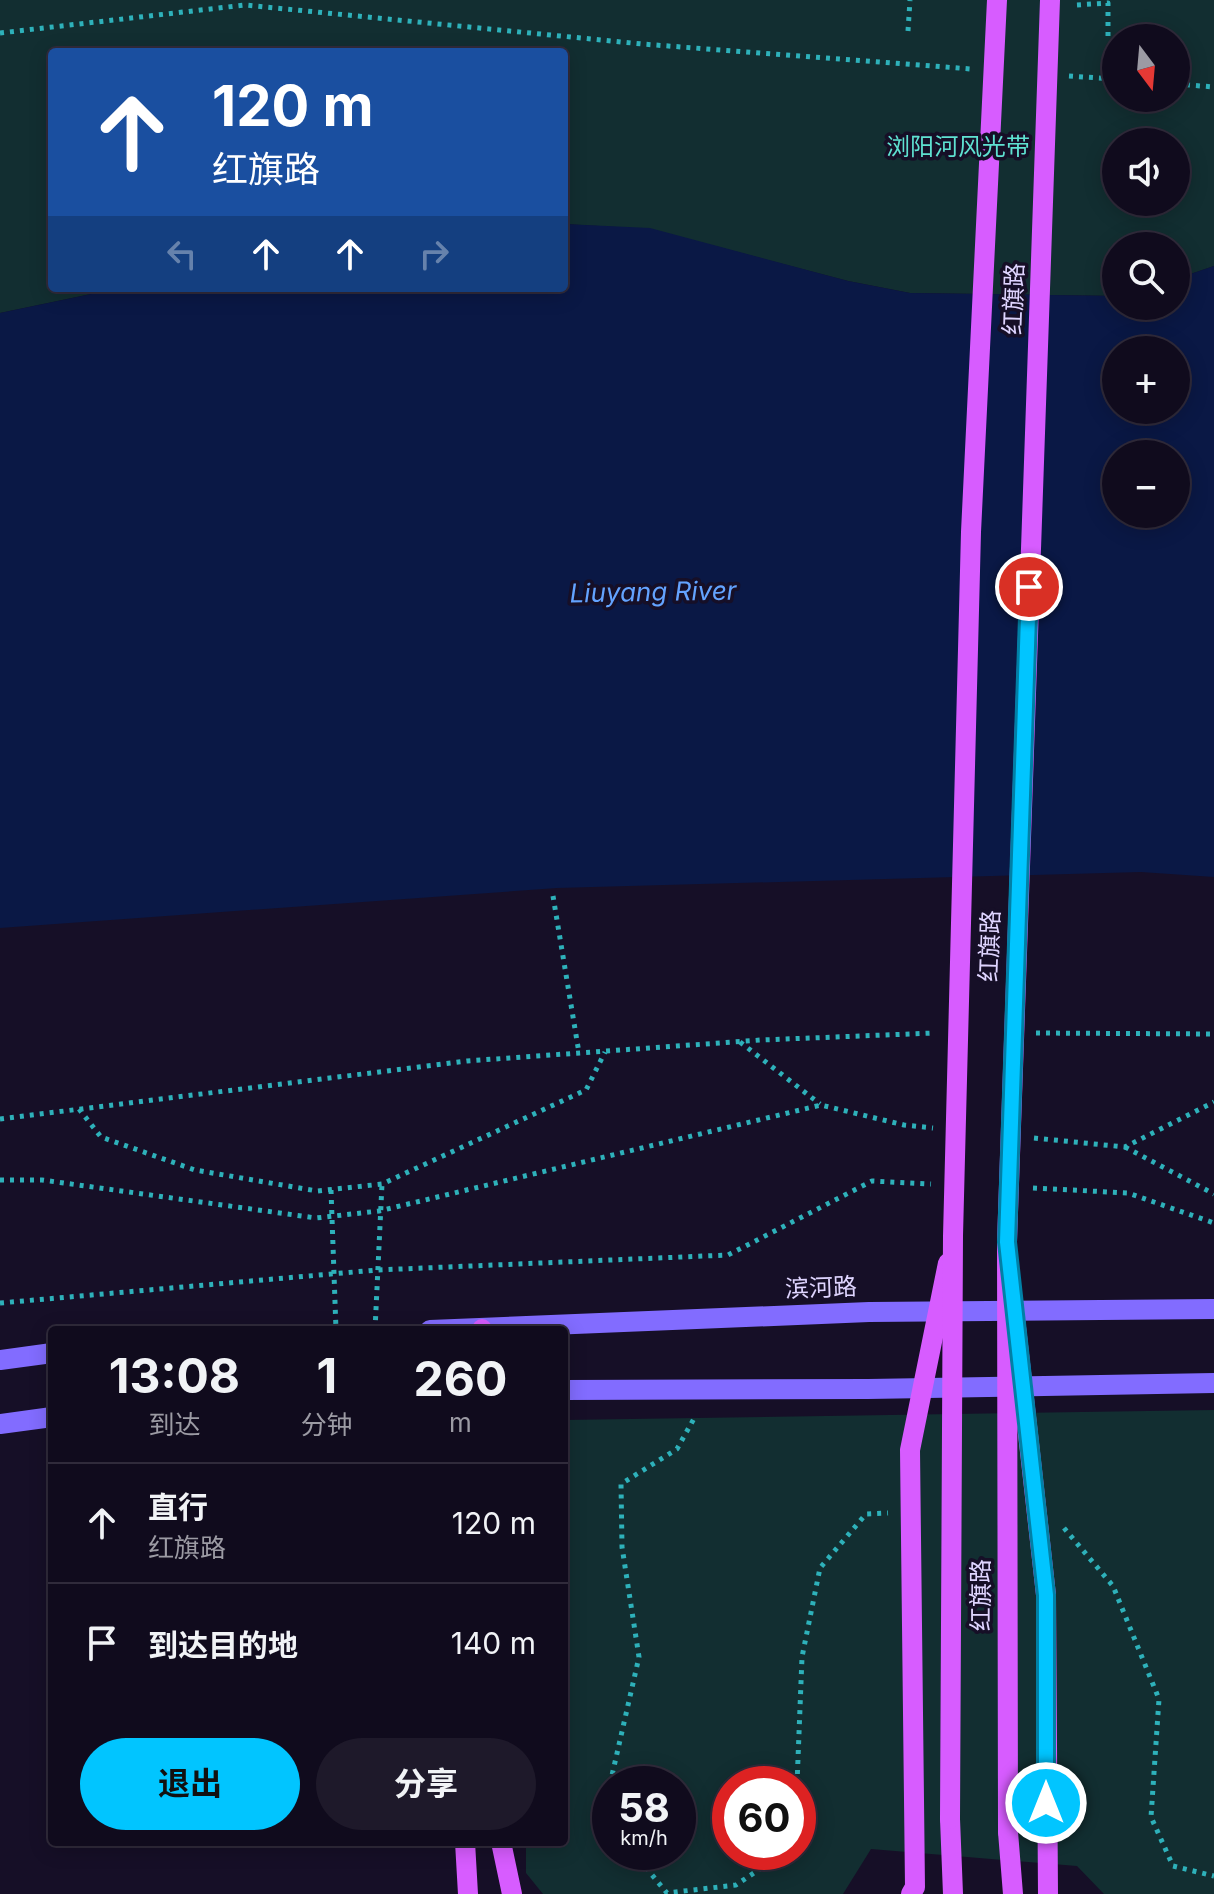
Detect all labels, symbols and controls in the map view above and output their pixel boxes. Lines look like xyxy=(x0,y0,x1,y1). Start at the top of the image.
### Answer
north arrow xyxy=(1102,24,1190,112)
map controls xyxy=(1102,24,1190,528)
text: 120 m xyxy=(212,72,374,140)
icon: ahead xyxy=(80,80,184,184)
button: sound xyxy=(1102,128,1190,216)
park label: 浏阳河风光带 xyxy=(886,132,1030,161)
text: 红旗路 xyxy=(212,147,320,191)
icon: left xyxy=(160,232,204,276)
icon: ahead xyxy=(244,232,288,276)
icon: ahead xyxy=(328,232,372,276)
icon: right xyxy=(412,232,456,276)
button: search xyxy=(1102,232,1190,320)
street label: 红旗路 xyxy=(998,262,1029,335)
button: + xyxy=(1102,336,1190,424)
button: − xyxy=(1102,440,1190,528)
pin xyxy=(995,553,1063,621)
icon: arrive xyxy=(1007,565,1051,609)
water label: Liuyang River xyxy=(569,575,738,608)
street label: 红旗路 xyxy=(974,909,1005,982)
street label: 滨河路 xyxy=(784,1272,857,1303)
text: 13:08 xyxy=(109,1346,240,1405)
text: 1 xyxy=(316,1346,337,1405)
text: 260 xyxy=(414,1349,507,1408)
text: m xyxy=(449,1407,472,1438)
text: 到达 xyxy=(148,1409,200,1440)
text: 分钟 xyxy=(301,1409,353,1440)
text: 直行 xyxy=(148,1489,208,1525)
icon: ahead xyxy=(80,1501,124,1545)
text: 120 m xyxy=(452,1505,536,1541)
text: 红旗路 xyxy=(148,1532,226,1563)
street label: 红旗路 xyxy=(966,1559,995,1631)
icon: arrive xyxy=(80,1621,124,1665)
text: 140 m xyxy=(451,1625,536,1661)
text: 到达目的地 xyxy=(148,1627,298,1663)
button: 退出 xyxy=(80,1738,300,1830)
button: 分享 xyxy=(316,1738,536,1830)
position arrow xyxy=(1004,1761,1088,1845)
speed limit sign: 60 xyxy=(712,1766,816,1870)
text: 58 xyxy=(618,1783,670,1832)
text: km/h xyxy=(620,1826,668,1850)

